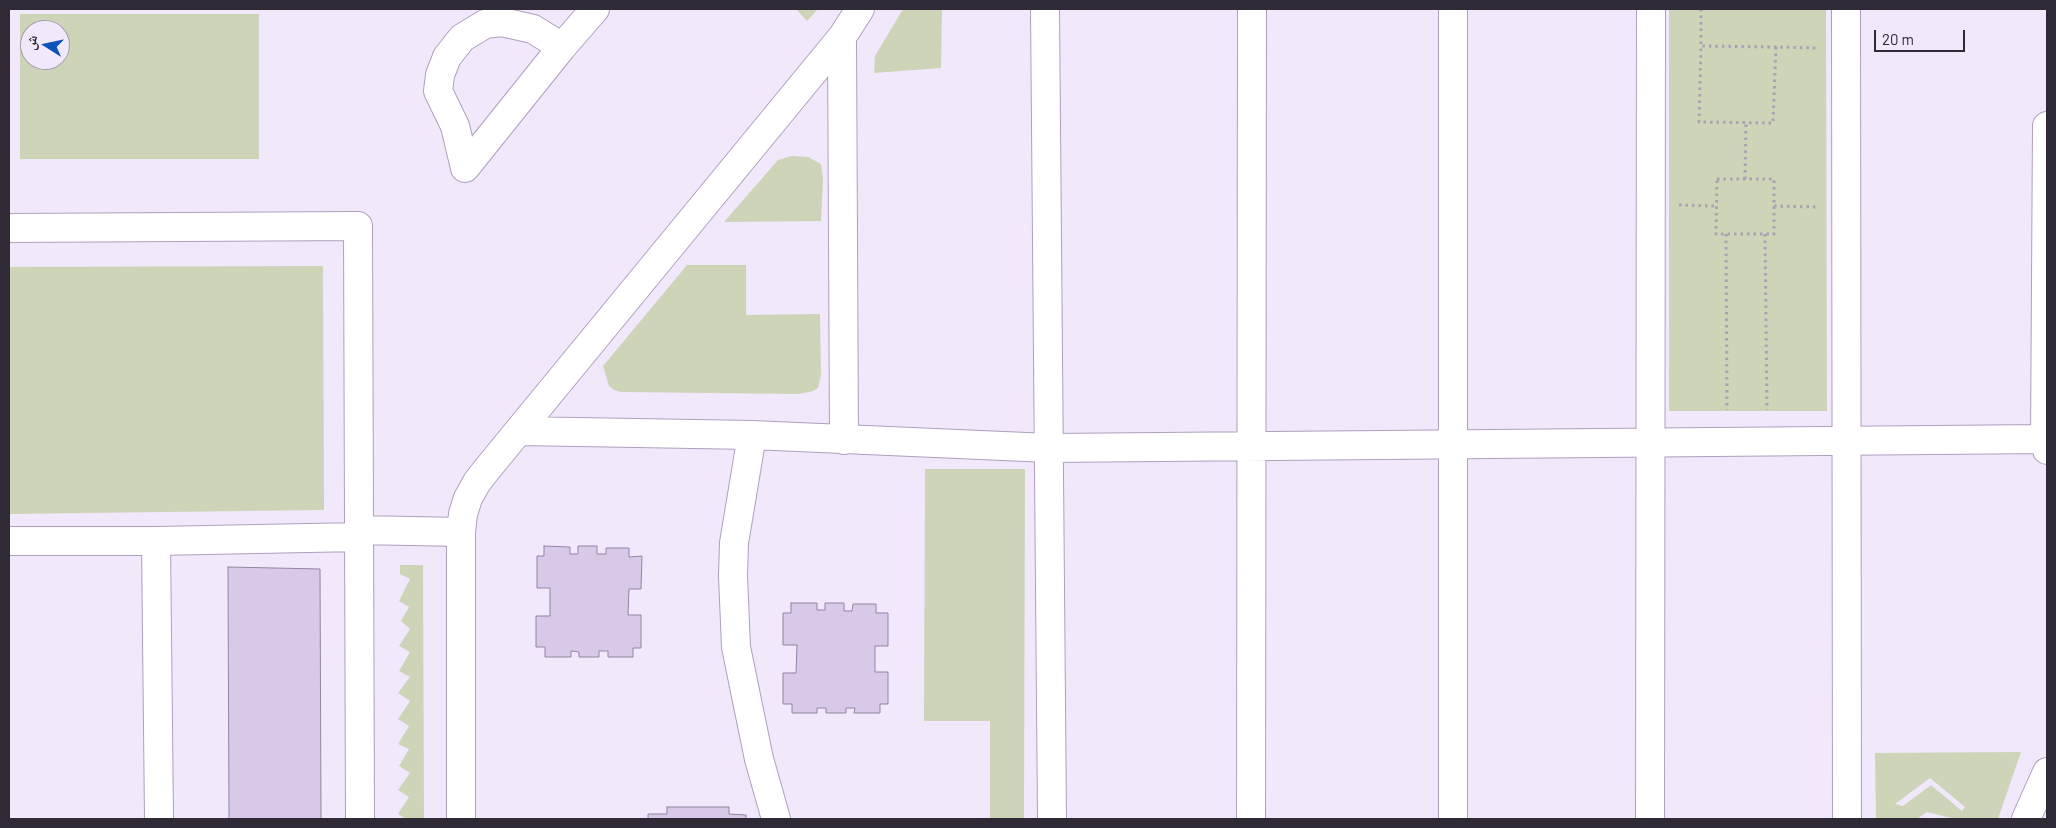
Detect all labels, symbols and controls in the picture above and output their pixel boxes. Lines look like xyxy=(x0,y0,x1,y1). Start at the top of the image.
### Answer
north arrow xyxy=(20,20,70,70)
scale bar xyxy=(1876,20,1967,52)
text: 20 m xyxy=(1882,30,1914,48)
text: ش xyxy=(21,34,40,51)

